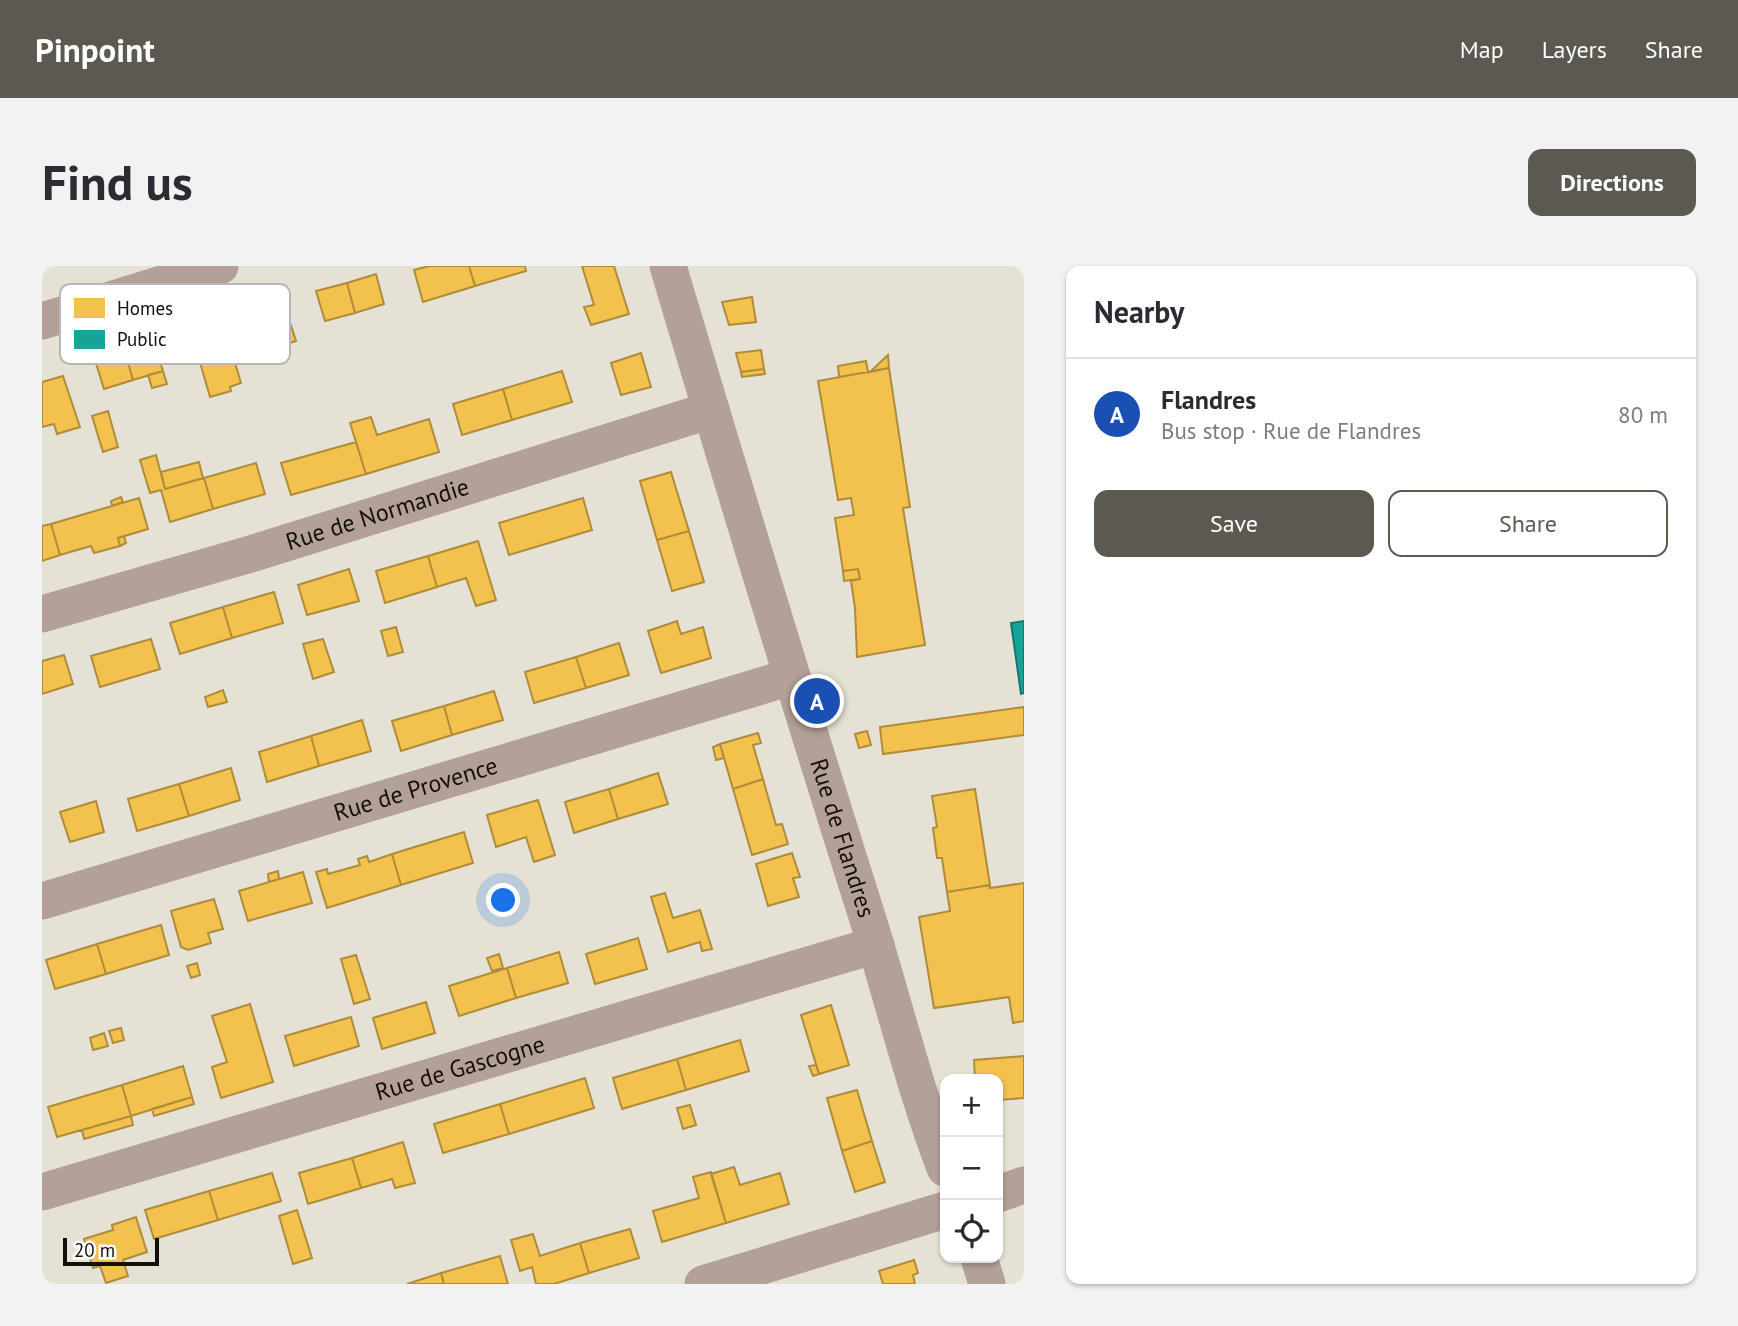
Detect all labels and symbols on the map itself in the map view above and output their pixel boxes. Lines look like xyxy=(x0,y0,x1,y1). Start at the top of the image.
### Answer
legend xyxy=(60,284,290,364)
text: Homes xyxy=(117,296,173,320)
text: Public xyxy=(117,327,167,351)
street label: Rue de Normandie xyxy=(282,471,473,557)
pin: A xyxy=(794,675,840,727)
street label: Rue de Provence xyxy=(330,750,501,828)
street label: Rue de Flandres xyxy=(803,755,882,921)
your location xyxy=(486,883,520,917)
street label: Rue de Gascogne xyxy=(371,1028,548,1107)
scale bar xyxy=(63,1235,159,1267)

